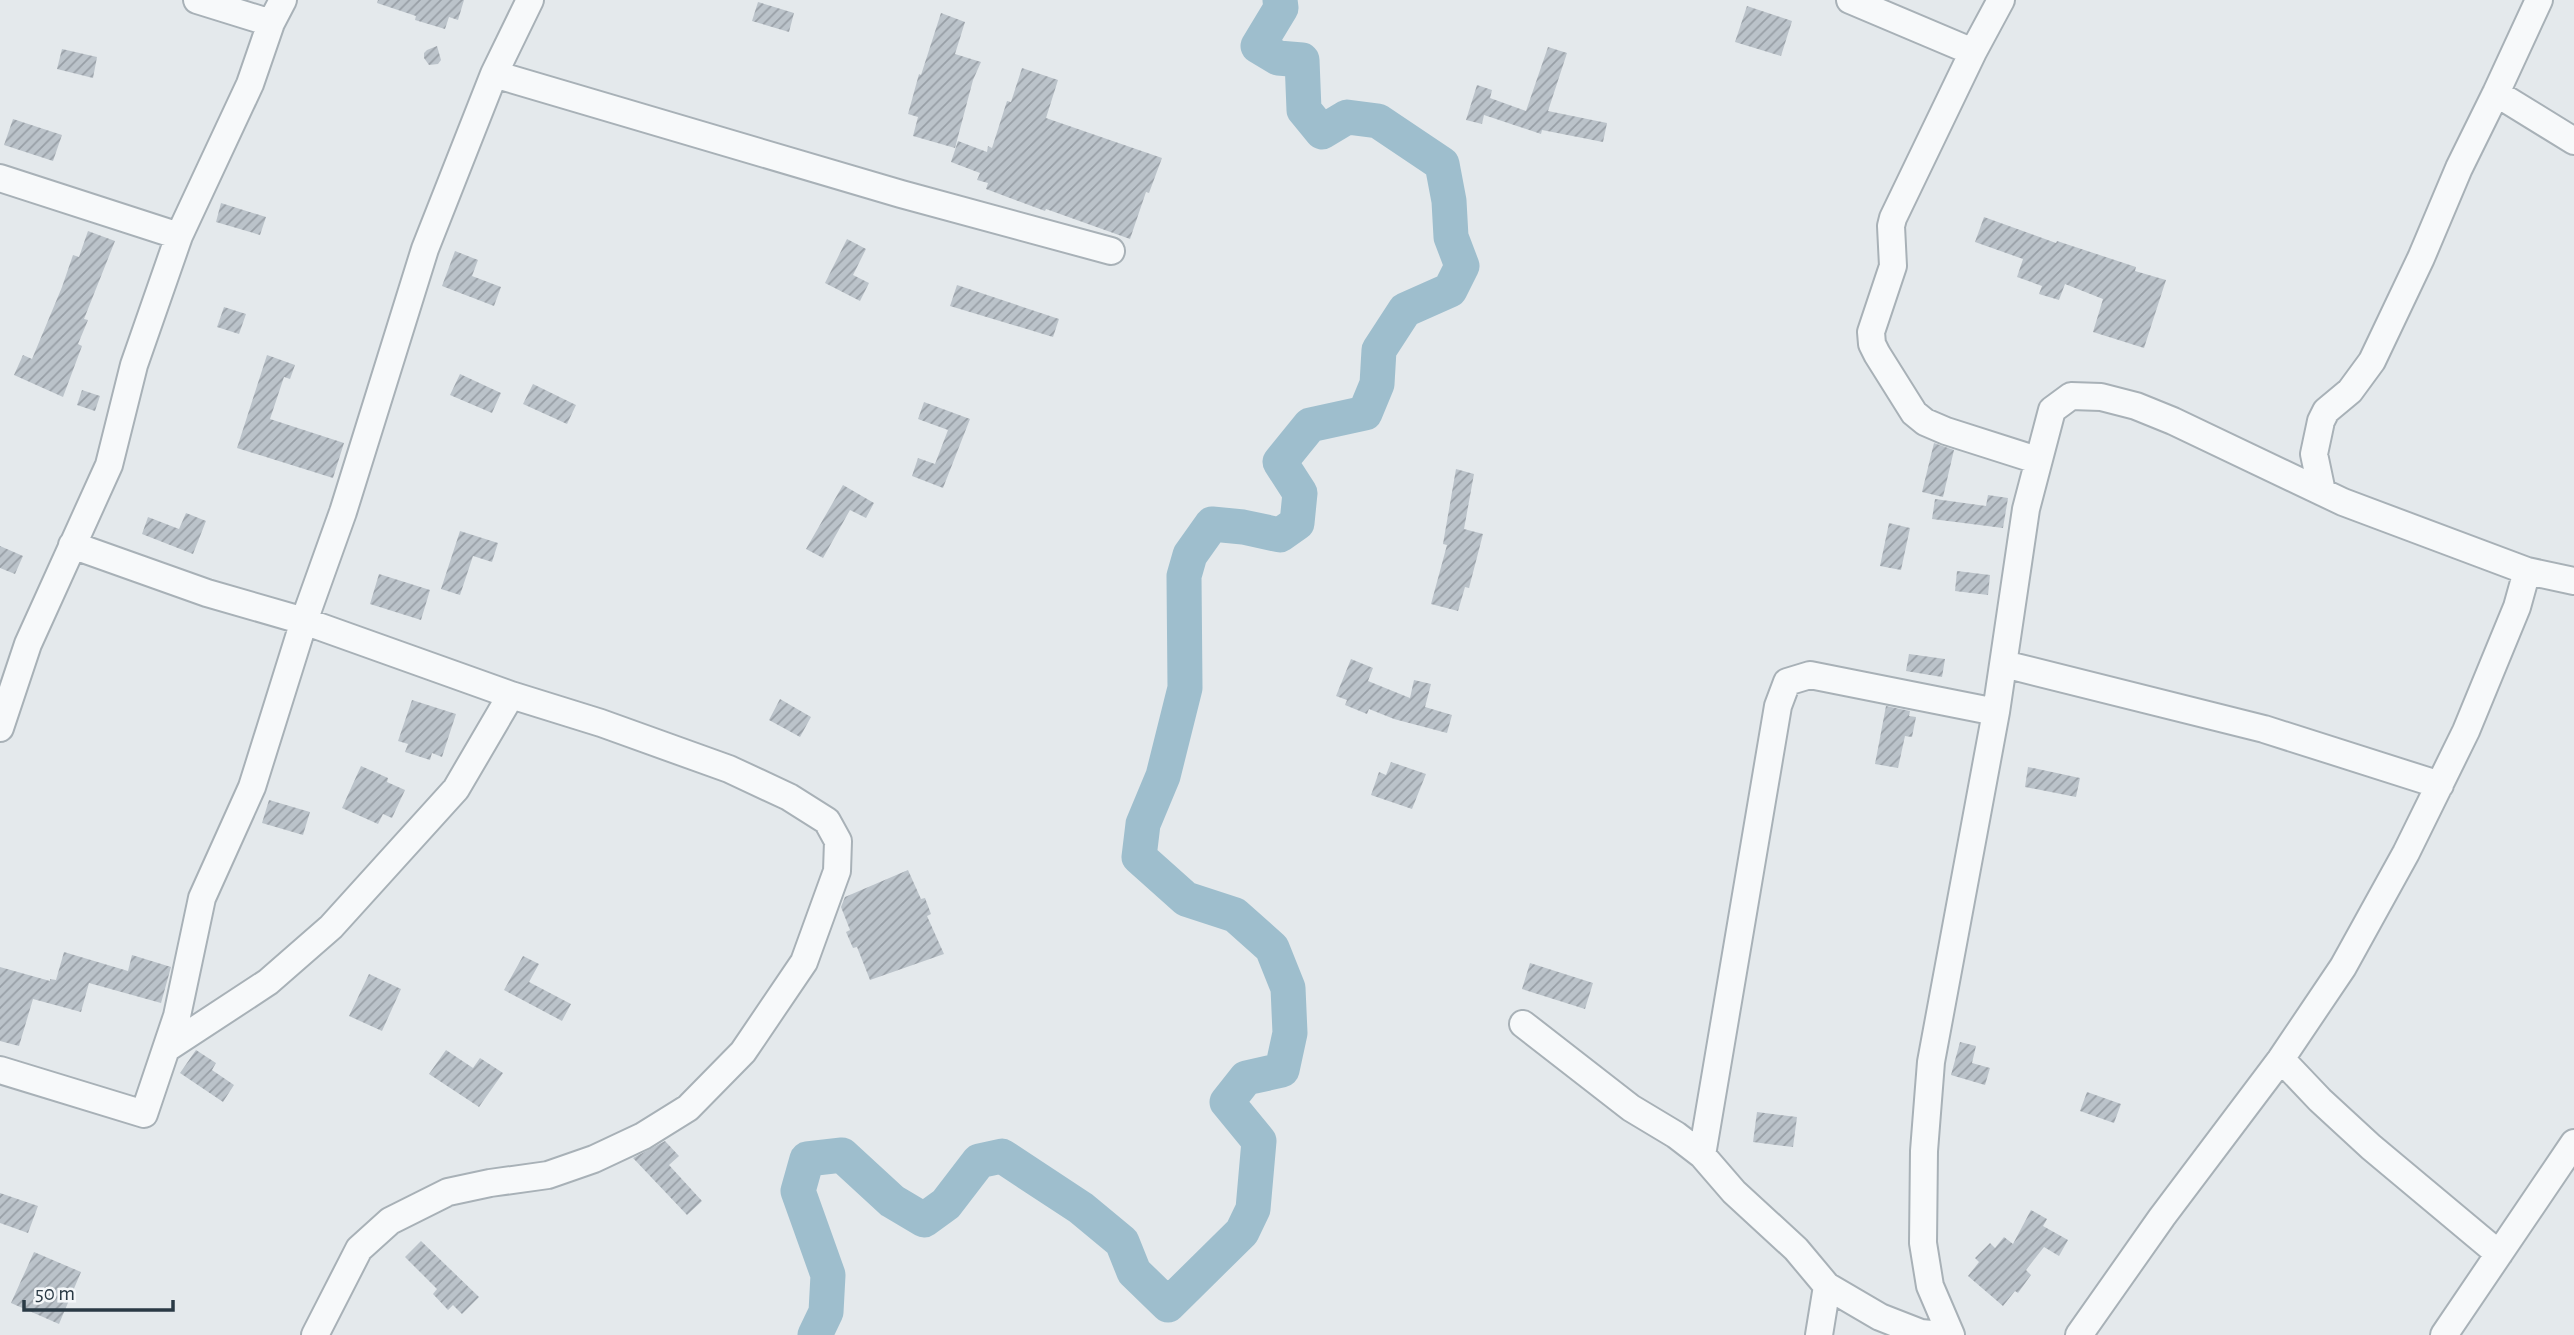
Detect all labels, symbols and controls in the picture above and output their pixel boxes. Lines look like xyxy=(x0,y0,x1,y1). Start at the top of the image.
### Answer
scale bar xyxy=(24,1268,173,1312)
text: 50 m xyxy=(35,1283,75,1304)

